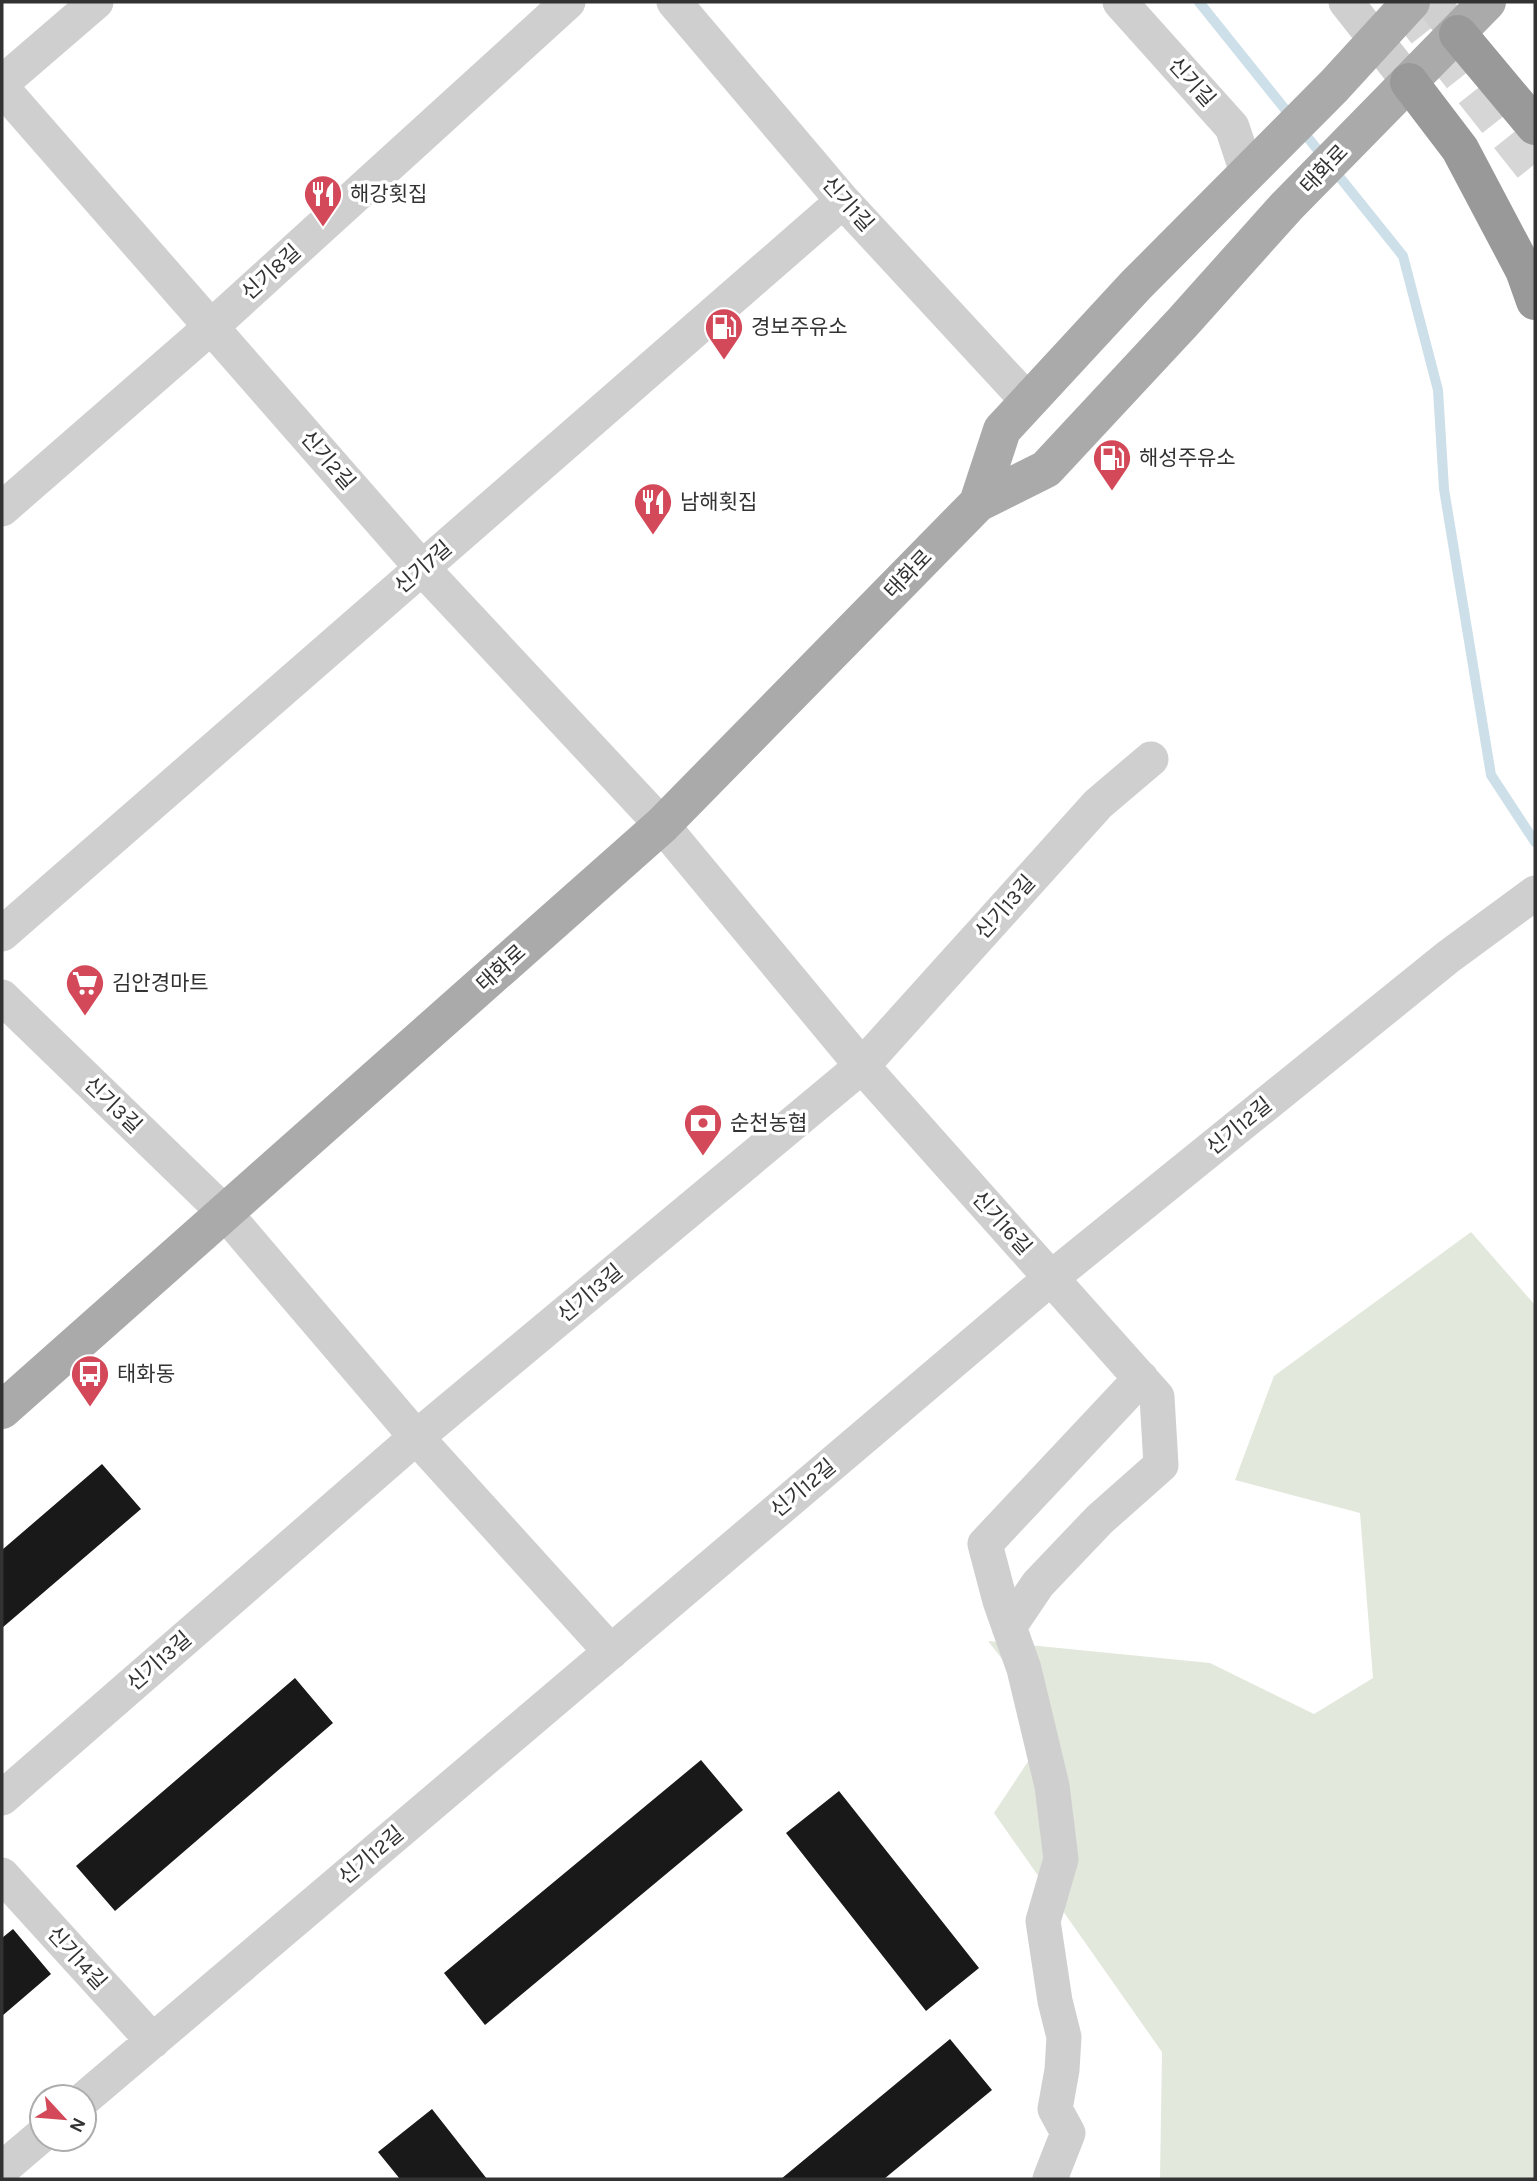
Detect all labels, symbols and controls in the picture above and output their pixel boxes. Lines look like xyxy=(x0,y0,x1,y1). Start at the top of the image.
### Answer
street label: 신기길 xyxy=(1164,52,1220,112)
street label: 태화로 xyxy=(1295,140,1353,198)
street label: 신기1길 xyxy=(817,172,879,236)
restaurant icon: 해강횟집 xyxy=(302,173,344,228)
place label: 해강횟집 xyxy=(350,182,427,206)
street label: 신기8길 xyxy=(237,239,305,305)
fuel station icon: 경보주유소 xyxy=(703,306,745,361)
place label: 경보주유소 xyxy=(751,315,848,339)
street label: 신기2길 xyxy=(296,426,360,494)
fuel station icon: 해성주유소 xyxy=(1091,437,1133,492)
place label: 해성주유소 xyxy=(1139,446,1236,470)
restaurant icon: 남해횟집 xyxy=(632,481,674,536)
place label: 남해횟집 xyxy=(680,490,757,514)
street label: 신기7길 xyxy=(390,536,456,598)
street label: 태화로 xyxy=(879,545,937,603)
street label: 신기13길 xyxy=(970,870,1040,944)
street label: 태화로 xyxy=(471,940,531,996)
supermarket icon: 김안경마트 xyxy=(64,962,106,1017)
place label: 김안경마트 xyxy=(112,971,209,995)
street label: 신기3길 xyxy=(79,1072,147,1138)
street label: 신기12길 xyxy=(1201,1092,1277,1160)
bank icon: 순천농협 xyxy=(682,1102,724,1157)
place label: 순천농협 xyxy=(730,1111,807,1135)
street label: 신기16길 xyxy=(967,1186,1037,1260)
street label: 신기13길 xyxy=(553,1259,627,1327)
bus stop icon: 태화동 xyxy=(69,1353,111,1408)
place label: 태화동 xyxy=(117,1362,175,1386)
street label: 신기12길 xyxy=(766,1454,840,1522)
street label: 신기13길 xyxy=(122,1627,196,1695)
street label: 신기12길 xyxy=(334,1821,408,1889)
street label: 신기14길 xyxy=(42,1921,112,1995)
north arrow xyxy=(28,2083,98,2153)
text: N xyxy=(65,2114,90,2136)

